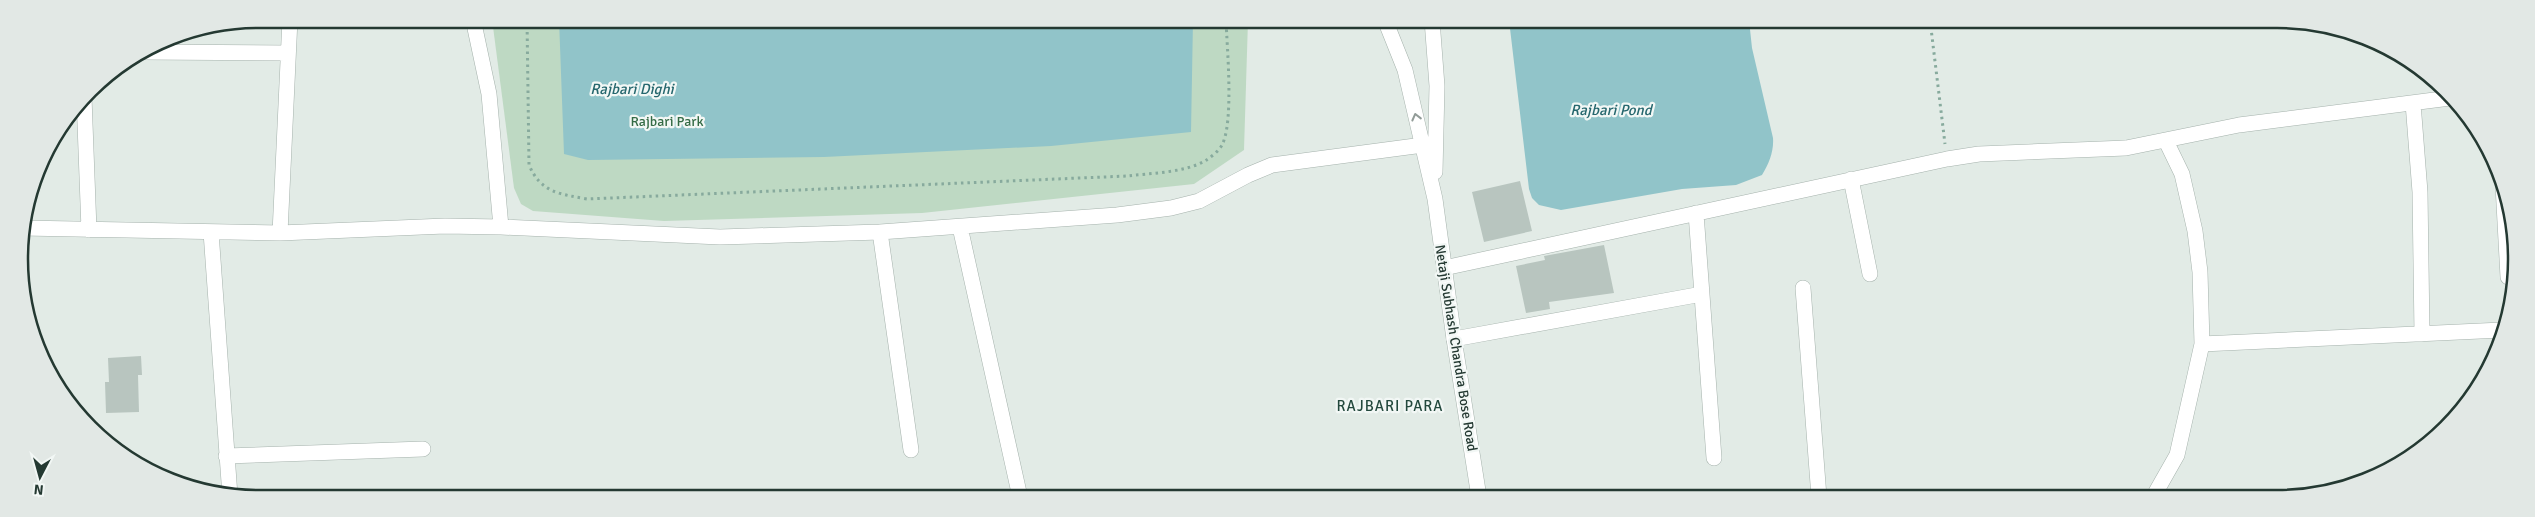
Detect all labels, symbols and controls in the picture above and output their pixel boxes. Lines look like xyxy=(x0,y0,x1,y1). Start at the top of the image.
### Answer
water label: Rajbari Dighi xyxy=(590,80,676,98)
water label: Rajbari Pond xyxy=(1570,101,1654,119)
park label: Rajbari Park xyxy=(631,113,703,130)
one-way arrow xyxy=(1411,113,1422,122)
street label: Netaji Subhash Chandra Bose Road xyxy=(1431,243,1481,453)
district label: RAJBARI PARA xyxy=(1336,397,1444,415)
north arrow xyxy=(15,452,65,502)
text: N xyxy=(33,480,44,498)

